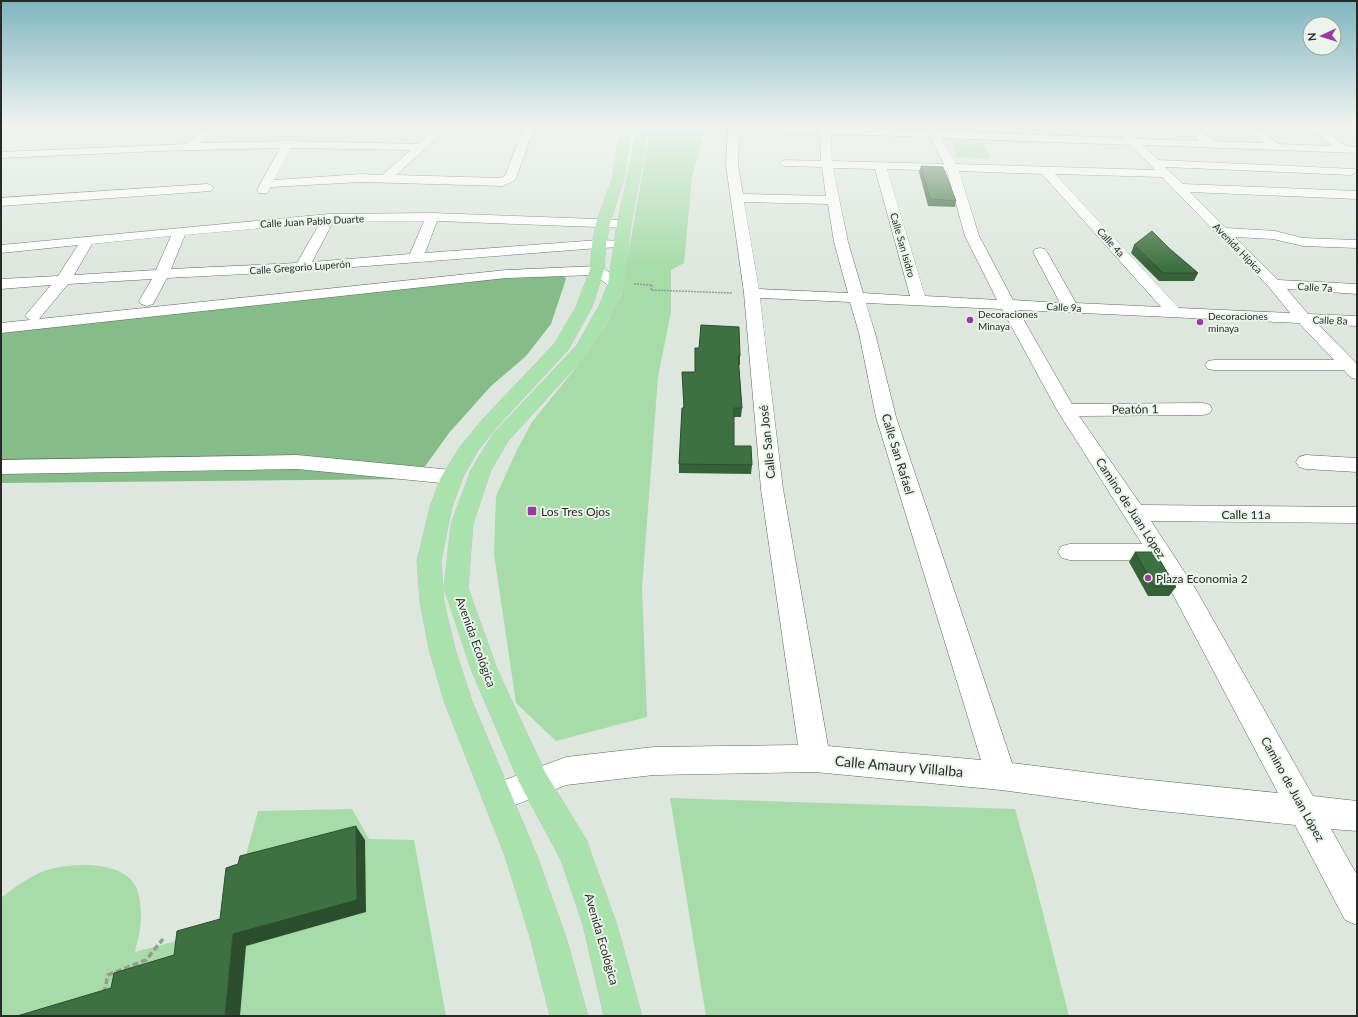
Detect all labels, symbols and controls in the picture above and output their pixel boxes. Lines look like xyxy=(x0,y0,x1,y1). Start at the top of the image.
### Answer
north arrow xyxy=(1302,16,1342,56)
text: N xyxy=(1305,32,1318,41)
street label: Calle San Isidro xyxy=(888,211,918,279)
street label: Calle Juan Pablo Duarte xyxy=(260,212,364,230)
street label: Avenida Hípica xyxy=(1211,220,1265,276)
street label: Calle 4a xyxy=(1095,225,1127,259)
street label: Calle Gregorio Luperón xyxy=(249,257,351,277)
street label: Calle 7a xyxy=(1297,280,1333,294)
street label: Calle 9a xyxy=(1046,300,1082,314)
place label: Decoraciones Minaya xyxy=(978,308,1038,332)
place label: Decoraciones minaya xyxy=(1208,310,1268,334)
street label: Calle 8a xyxy=(1312,313,1348,327)
marker: Decoraciones Minaya xyxy=(965,315,975,325)
marker: Decoraciones minaya xyxy=(1195,317,1205,327)
street label: Peatón 1 xyxy=(1111,401,1159,417)
street label: Calle San José xyxy=(756,404,778,480)
street label: Calle San Rafael xyxy=(879,412,917,496)
street label: Camino de Juan López xyxy=(1093,455,1170,562)
place label: Los Tres Ojos xyxy=(541,504,610,519)
marker: Los Tres Ojos xyxy=(526,505,538,517)
street label: Calle 11a xyxy=(1222,507,1271,522)
place label: Plaza Economia 2 xyxy=(1156,571,1248,586)
marker: Plaza Economia 2 xyxy=(1143,573,1153,583)
street label: Avenida Ecológica xyxy=(453,595,499,689)
street label: Camino de Juan López xyxy=(1258,734,1328,844)
street label: Calle Amaury Villalba xyxy=(834,752,964,780)
street label: Avenida Ecológica xyxy=(582,891,622,987)

